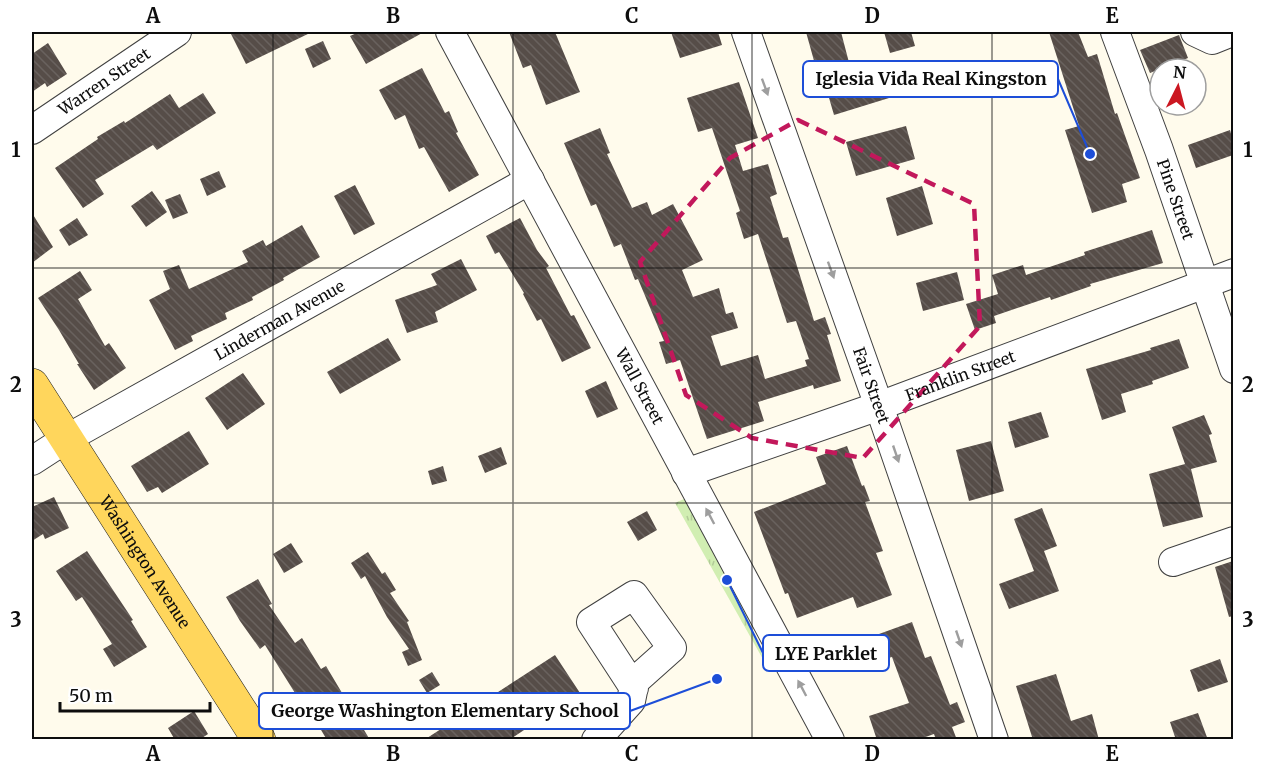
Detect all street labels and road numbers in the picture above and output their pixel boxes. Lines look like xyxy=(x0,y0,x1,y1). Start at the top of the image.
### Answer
street label: Warren Street xyxy=(54,43,154,120)
street label: Pine Street xyxy=(1153,156,1199,243)
street label: Linderman Avenue xyxy=(211,276,348,364)
street label: Wall Street xyxy=(611,344,669,428)
street label: Fair Street xyxy=(849,344,895,427)
street label: Franklin Street xyxy=(902,346,1019,405)
street label: Washington Avenue xyxy=(95,491,195,632)

